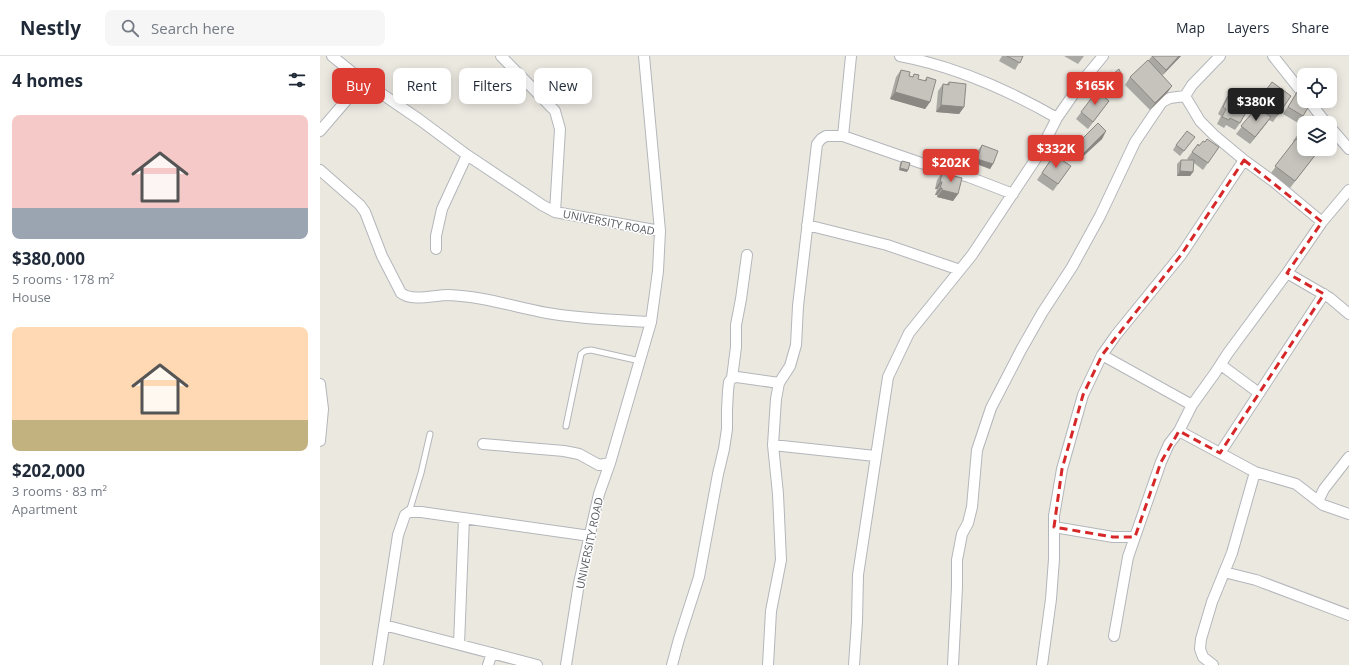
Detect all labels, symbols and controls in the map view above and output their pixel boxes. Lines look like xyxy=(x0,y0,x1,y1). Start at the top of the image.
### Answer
search box xyxy=(105,10,385,46)
text: Nestly xyxy=(20,15,81,41)
icon: search xyxy=(119,17,141,39)
text: Search here xyxy=(151,18,235,38)
text: Map xyxy=(1176,18,1205,37)
text: Layers xyxy=(1227,18,1269,37)
text: Share xyxy=(1291,18,1329,37)
chip: Buy xyxy=(332,68,385,104)
chip: Rent xyxy=(393,68,451,104)
chip: Filters xyxy=(459,68,526,104)
chip: New xyxy=(534,68,592,104)
map controls xyxy=(1297,68,1337,156)
button: locate xyxy=(1297,68,1337,108)
text: 4 homes xyxy=(12,69,83,92)
icon: filters xyxy=(286,69,308,91)
pin: $165K xyxy=(1067,72,1123,106)
text: $165K xyxy=(1076,76,1114,94)
pin: $380K xyxy=(1228,88,1284,122)
text: $380K xyxy=(1237,92,1275,110)
button: layers xyxy=(1297,116,1337,156)
pin: $332K xyxy=(1028,135,1084,169)
text: $332K xyxy=(1037,139,1075,157)
icon: home xyxy=(124,141,196,213)
pin: $202K xyxy=(923,149,979,183)
text: $202K xyxy=(932,153,970,171)
street label: UNIVERSITY ROAD xyxy=(562,206,656,238)
text: $380,000 xyxy=(12,247,85,270)
text: 5 rooms · 178 m² xyxy=(12,270,114,288)
text: House xyxy=(12,288,51,306)
icon: home xyxy=(124,353,196,425)
text: $202,000 xyxy=(12,459,85,482)
text: 3 rooms · 83 m² xyxy=(12,482,107,500)
street label: UNIVERSITY ROAD xyxy=(572,496,606,590)
text: Apartment xyxy=(12,500,77,518)

